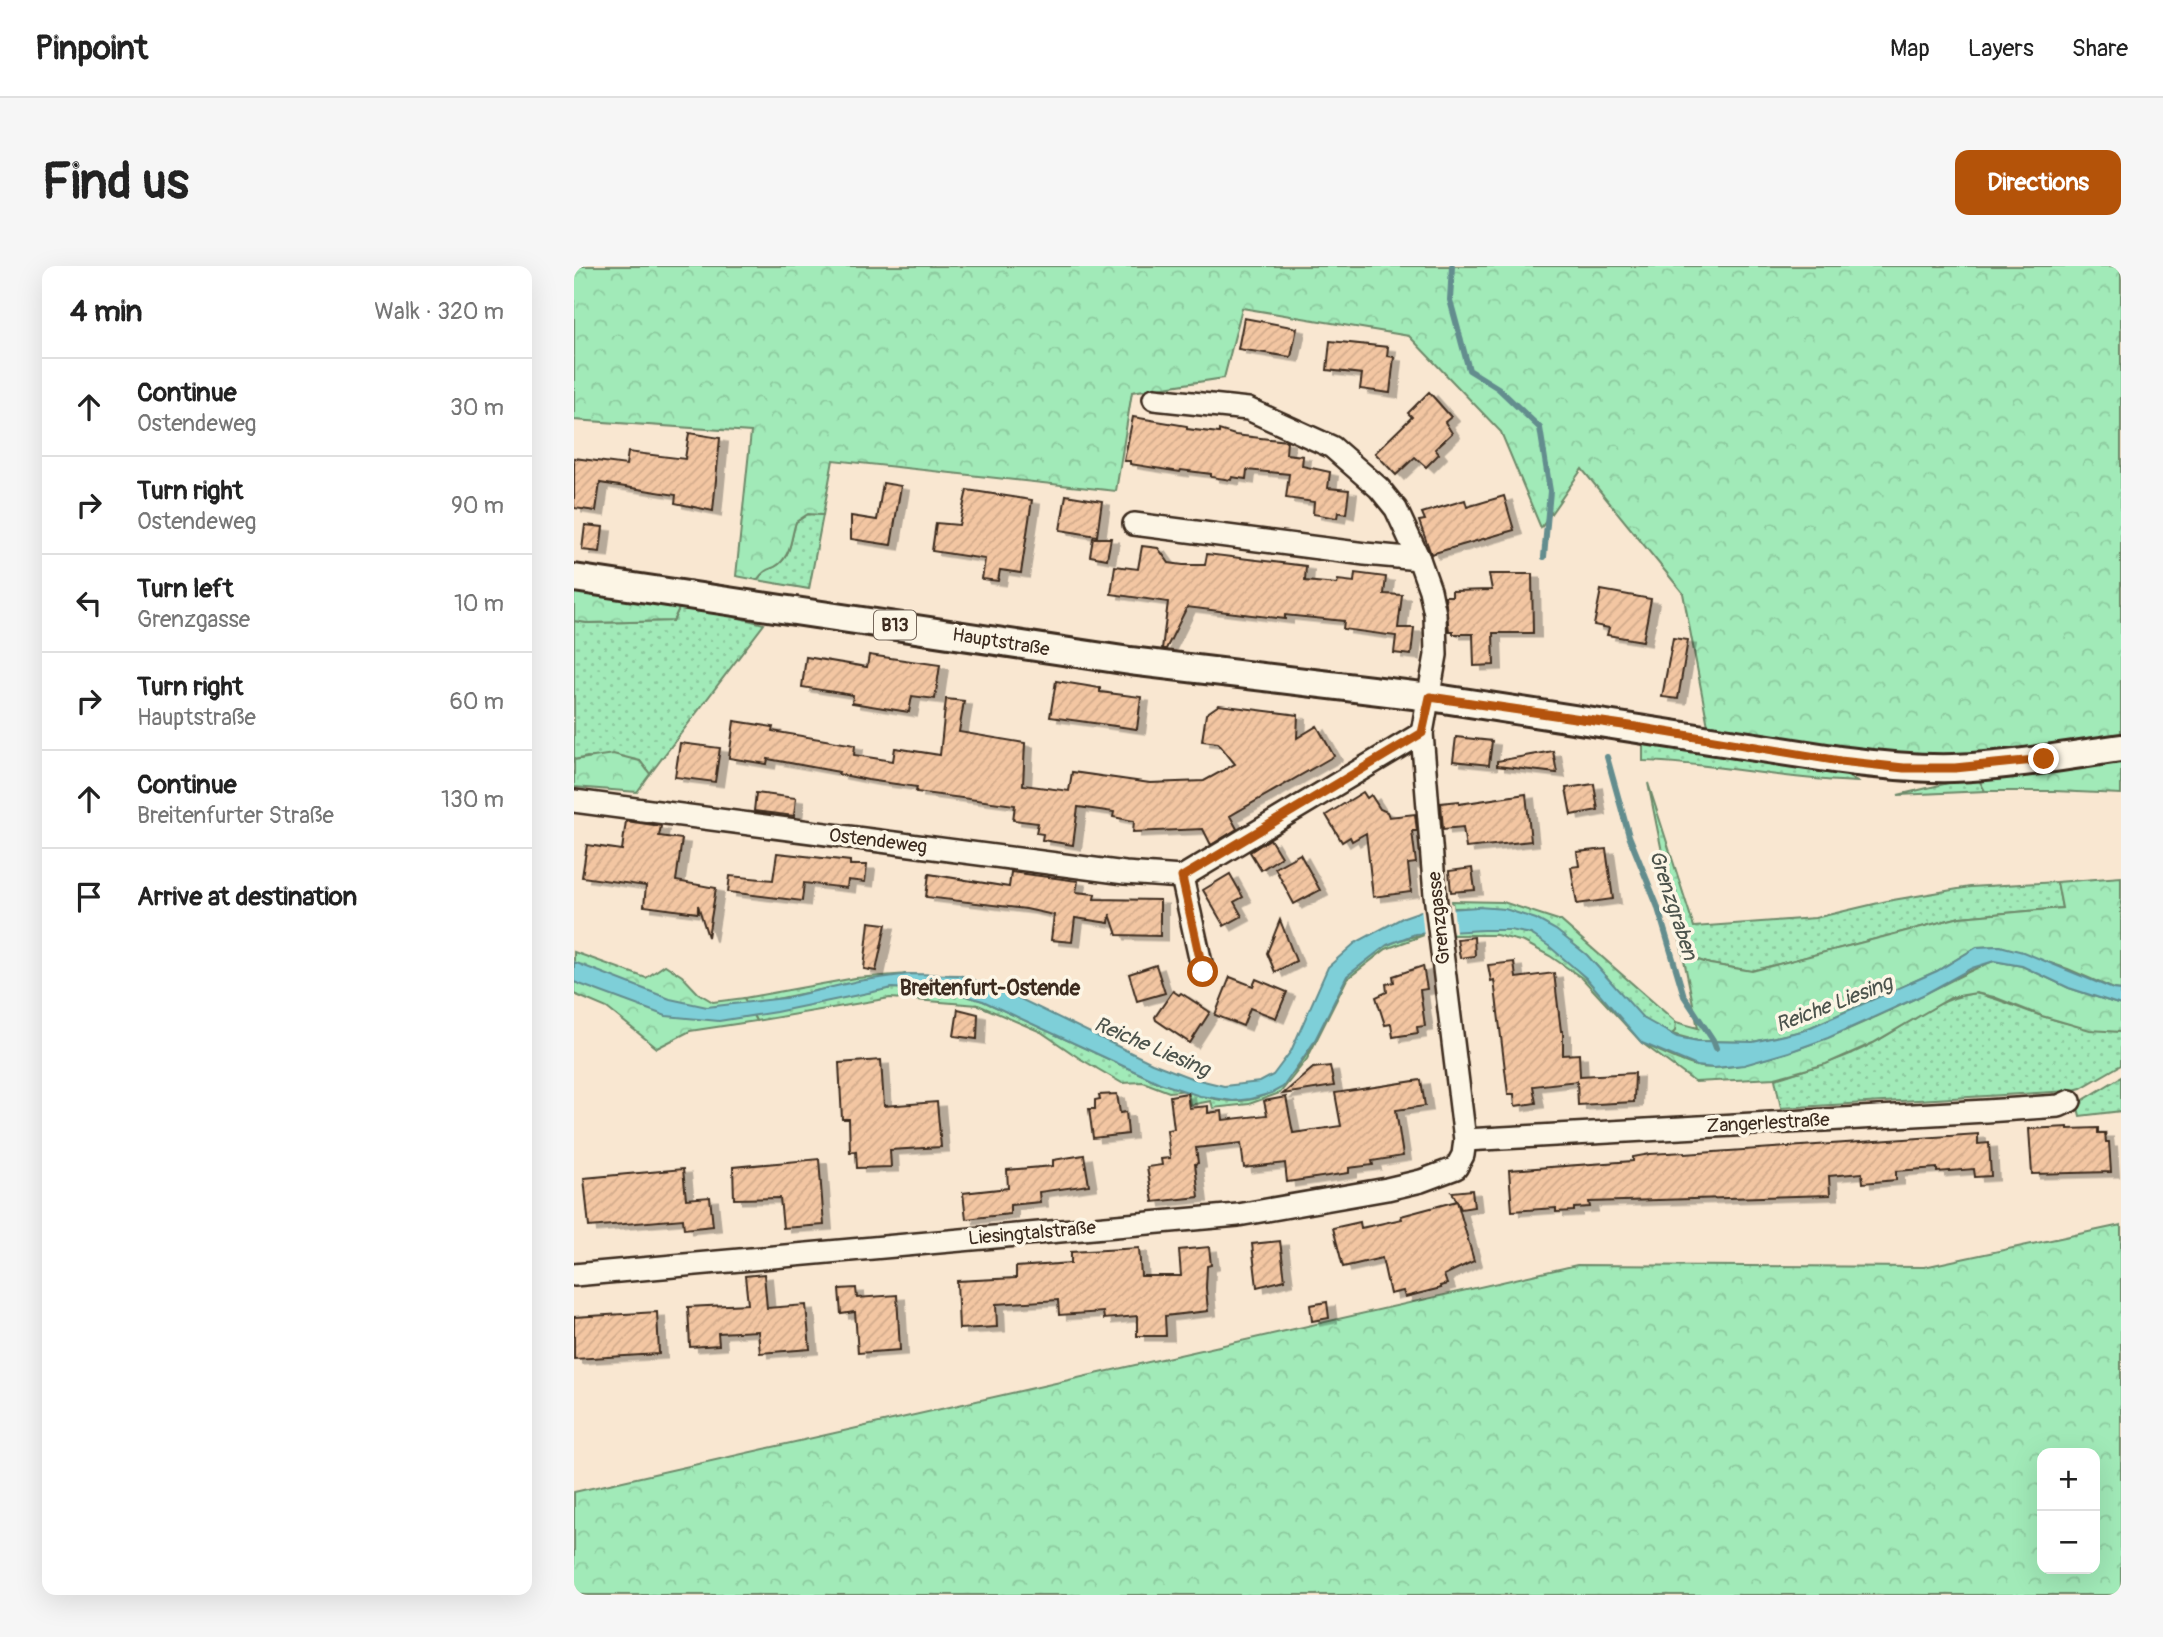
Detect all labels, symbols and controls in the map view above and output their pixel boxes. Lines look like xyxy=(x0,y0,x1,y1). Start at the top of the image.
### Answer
text: Pinpoint xyxy=(35,28,148,69)
text: Map xyxy=(1890,34,1930,63)
text: Layers xyxy=(1968,34,2034,63)
text: Share xyxy=(2072,34,2128,63)
button: Directions xyxy=(1955,150,2121,215)
text: Find us xyxy=(42,152,189,213)
text: 4 min xyxy=(70,293,143,330)
text: Walk · 320 m xyxy=(374,297,504,326)
text: Continue xyxy=(137,377,237,409)
icon: ahead xyxy=(70,388,108,426)
text: 30 m xyxy=(450,393,504,422)
text: Ostendeweg xyxy=(137,409,256,438)
text: Turn right xyxy=(137,475,243,507)
icon: right xyxy=(70,486,108,524)
text: 90 m xyxy=(451,491,504,520)
text: Ostendeweg xyxy=(137,507,256,536)
text: Turn left xyxy=(137,573,233,605)
icon: left xyxy=(70,584,108,622)
text: 10 m xyxy=(454,589,504,618)
text: Grenzgasse xyxy=(137,605,250,634)
road number: B13 xyxy=(874,610,916,640)
street label: Hauptstraße xyxy=(951,622,1052,662)
text: Turn right xyxy=(137,671,243,703)
icon: right xyxy=(70,682,108,720)
text: 60 m xyxy=(449,687,504,716)
text: Hauptstraße xyxy=(137,703,256,732)
route end xyxy=(2028,743,2059,774)
text: Continue xyxy=(137,769,237,801)
icon: ahead xyxy=(70,780,108,818)
text: 130 m xyxy=(441,785,504,814)
text: Breitenfurter Straße xyxy=(137,801,334,830)
street label: Ostendeweg xyxy=(828,823,928,859)
water label: Grenzgraben xyxy=(1643,847,1704,964)
street label: Grenzgasse xyxy=(1422,870,1456,966)
icon: arrive xyxy=(70,878,108,916)
text: Arrive at destination xyxy=(137,881,357,913)
route start xyxy=(1187,956,1218,987)
water label: Reiche Liesing xyxy=(1772,969,1898,1039)
district label: Breitenfurt-Ostende xyxy=(900,975,1081,1002)
water label: Reiche Liesing xyxy=(1090,1011,1215,1084)
street label: Zangerlestraße xyxy=(1706,1108,1831,1138)
street label: Liesingtalstraße xyxy=(967,1215,1097,1251)
map controls xyxy=(2037,1448,2100,1574)
button: + xyxy=(2037,1448,2100,1511)
button: − xyxy=(2037,1511,2100,1574)

